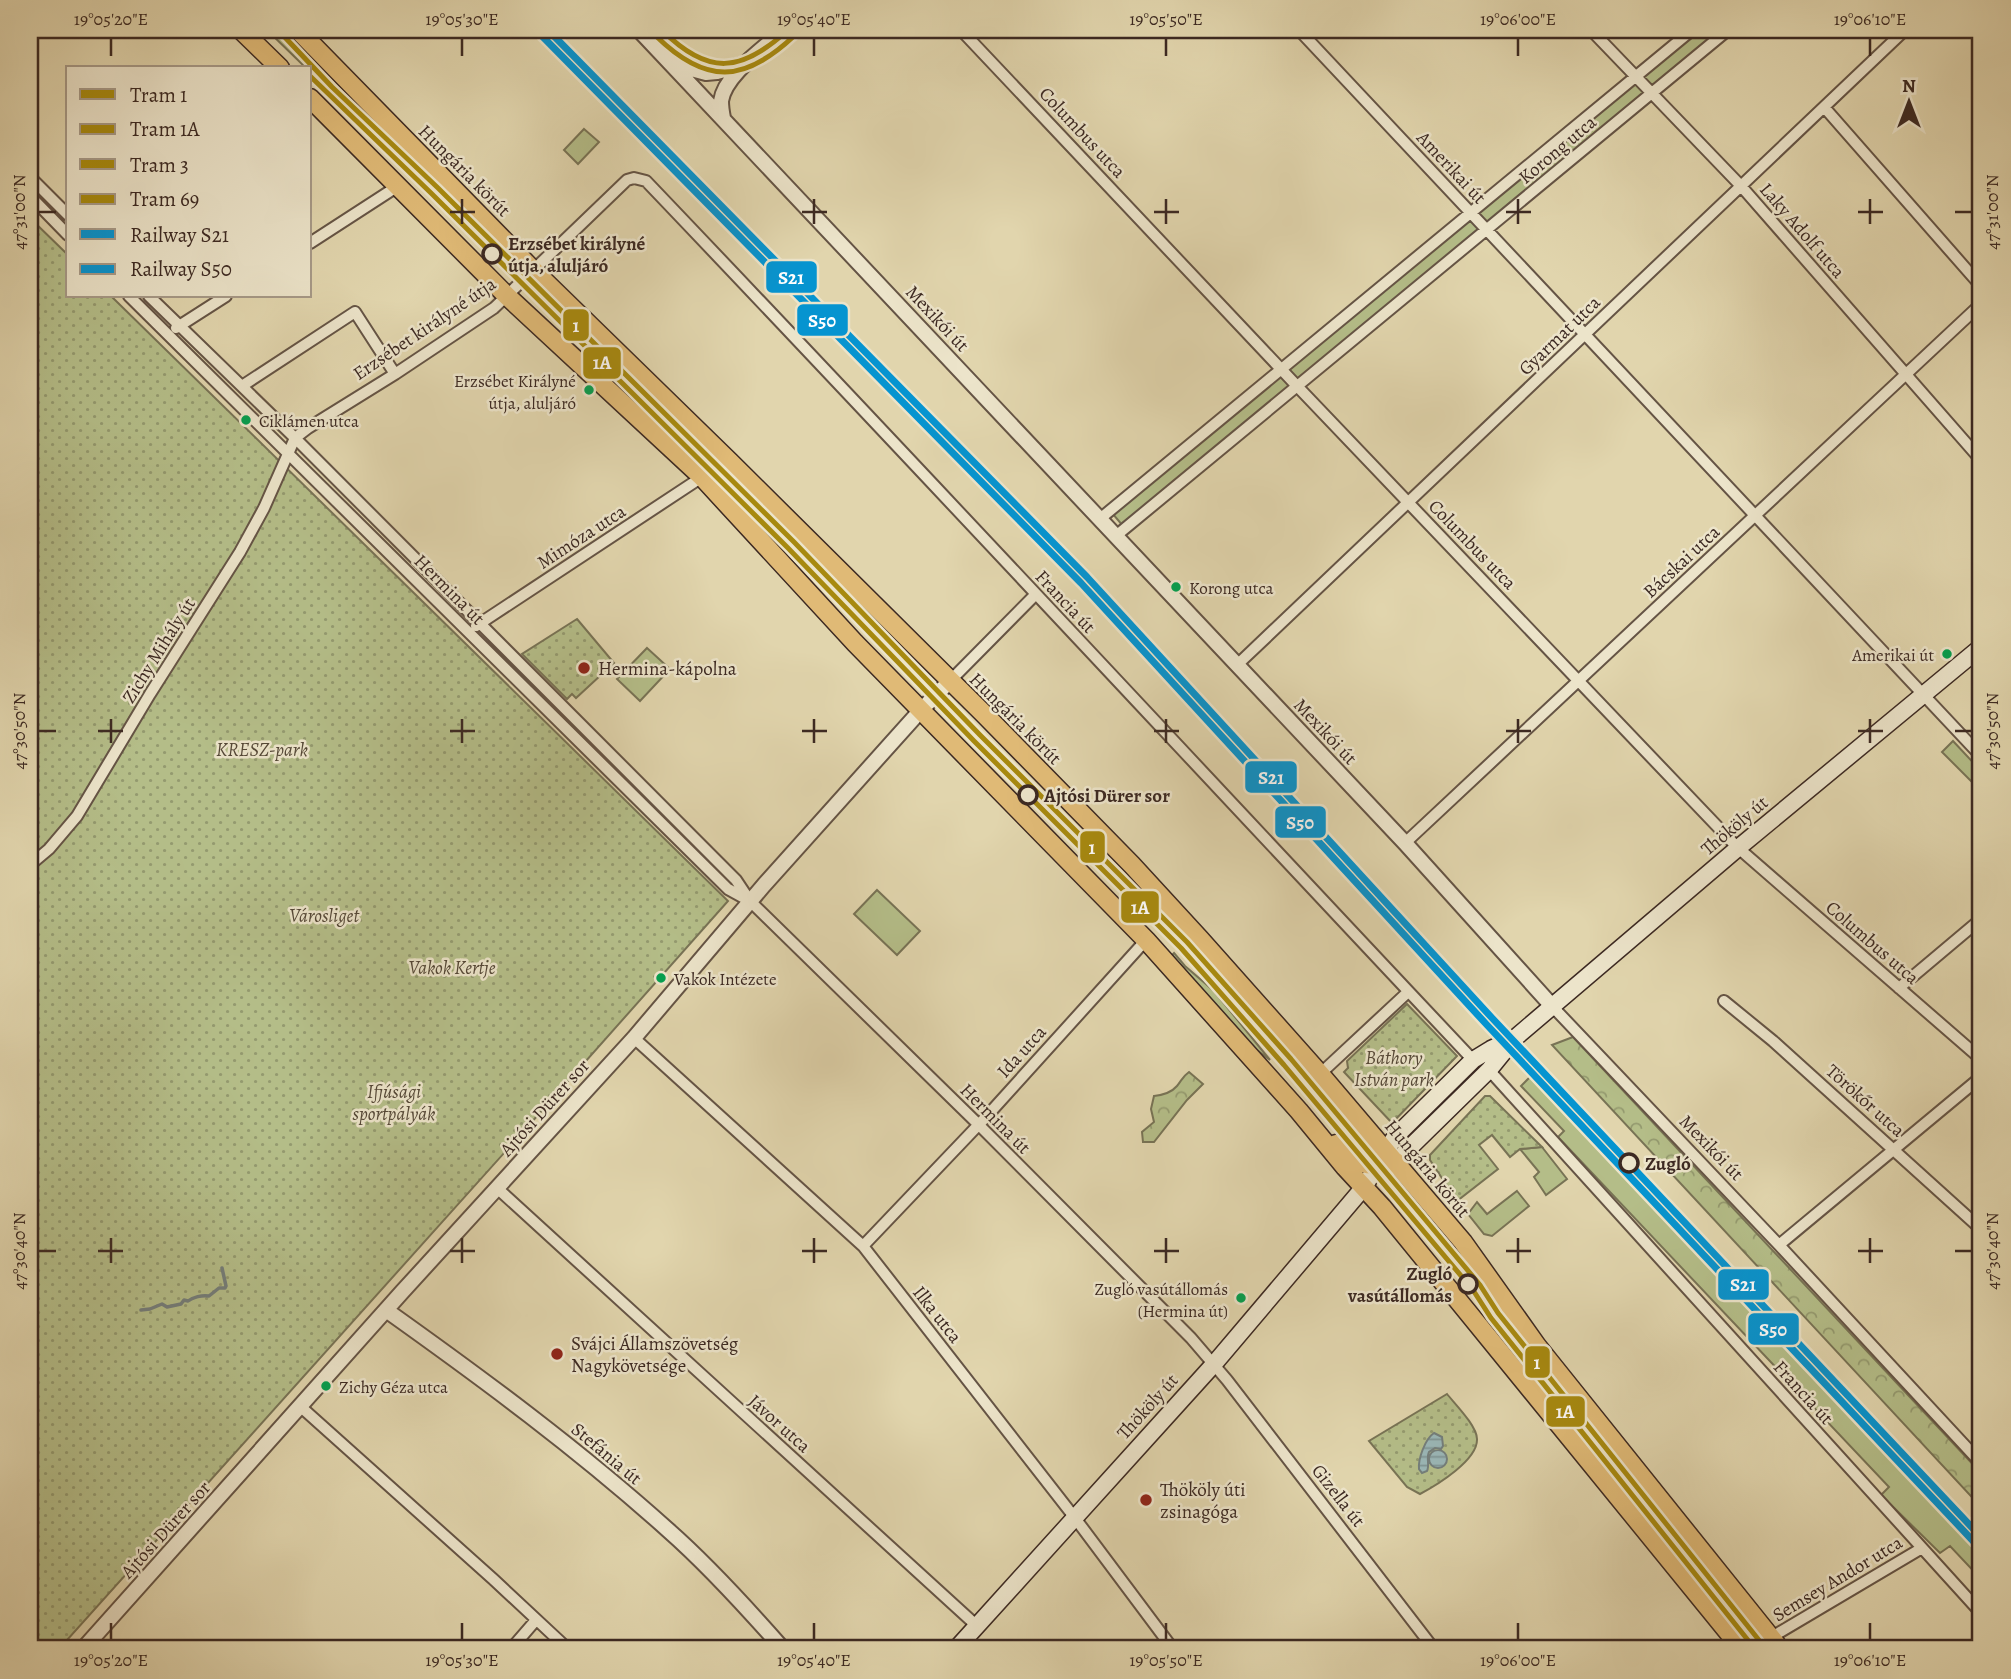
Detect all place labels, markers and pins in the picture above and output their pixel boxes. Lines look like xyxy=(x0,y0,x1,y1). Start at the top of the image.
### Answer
place label: Erzsébet királyné útja, aluljáró xyxy=(508,231,646,279)
marker: Erzsébet királyné útja, aluljáró xyxy=(482,244,502,264)
place label: Erzsébet Királyné útja, aluljáró xyxy=(454,370,576,415)
marker: Erzsébet Királyné útja, aluljáró xyxy=(582,383,596,397)
place label: Ciklámen utca xyxy=(259,410,359,433)
marker: Ciklámen utca xyxy=(239,413,253,427)
place label: Korong utca xyxy=(1189,577,1273,600)
marker: Korong utca xyxy=(1169,580,1183,594)
place label: Amerikai út xyxy=(1851,644,1934,667)
marker: Amerikai út xyxy=(1940,647,1954,661)
place label: Hermina-kápolna xyxy=(598,656,737,682)
marker: Hermina-kápolna xyxy=(576,660,592,676)
place label: Ajtósi Dürer sor xyxy=(1043,783,1170,809)
marker: Ajtósi Dürer sor xyxy=(1018,785,1038,805)
place label: Vakok Intézete xyxy=(673,968,777,991)
marker: Vakok Intézete xyxy=(654,971,668,985)
place label: Zugló xyxy=(1645,1151,1691,1177)
marker: Zugló xyxy=(1619,1153,1639,1173)
place label: Zugló vasútállomás xyxy=(1347,1261,1452,1309)
marker: Zugló vasútállomás xyxy=(1458,1274,1478,1294)
place label: Zugló vasútállomás (Hermina út) xyxy=(1094,1278,1228,1323)
marker: Zugló vasútállomás (Hermina út) xyxy=(1234,1291,1248,1305)
place label: Svájci Államszövetség Nagykövetsége xyxy=(571,1331,739,1379)
marker: Svájci Államszövetség Nagykövetsége xyxy=(549,1346,565,1362)
place label: Zichy Géza utca xyxy=(339,1376,448,1399)
marker: Zichy Géza utca xyxy=(319,1379,333,1393)
place label: Thököly úti zsinagóga xyxy=(1160,1477,1246,1525)
marker: Thököly úti zsinagóga xyxy=(1138,1492,1154,1508)

